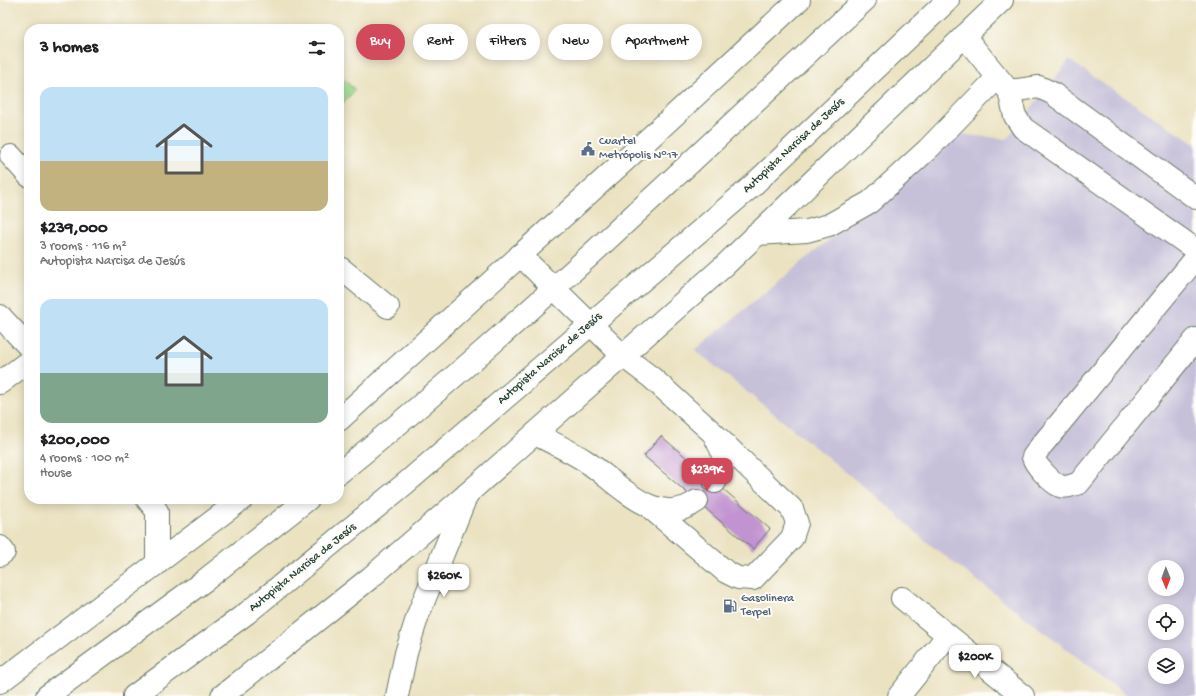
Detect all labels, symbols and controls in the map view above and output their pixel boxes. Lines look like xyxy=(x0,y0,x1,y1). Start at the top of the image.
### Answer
chip: Buy xyxy=(356,24,405,60)
chip: Rent xyxy=(413,24,468,60)
chip: Filters xyxy=(476,24,540,60)
chip: New xyxy=(548,24,603,60)
chip: Apartment xyxy=(611,24,702,60)
icon: filters xyxy=(306,37,328,59)
text: 3 homes xyxy=(40,38,98,58)
street label: Autopista Narcisa de Jesús xyxy=(740,95,848,197)
icon: home xyxy=(148,113,220,185)
place label: Cuartel Metrópolis N°17 xyxy=(599,135,679,163)
public building icon: Cuartel Metrópolis N°17 xyxy=(580,141,596,157)
text: $239,000 xyxy=(40,219,108,239)
text: 3 rooms · 116 m² xyxy=(40,239,127,254)
text: Autopista Narcisa de Jesús xyxy=(40,254,185,269)
street label: Autopista Narcisa de Jesús xyxy=(495,310,605,408)
icon: home xyxy=(148,325,220,397)
text: $200,000 xyxy=(40,431,110,451)
text: 4 rooms · 100 m² xyxy=(40,451,129,466)
pin: $239K xyxy=(679,458,735,492)
text: $239K xyxy=(691,463,723,478)
text: House xyxy=(40,466,72,481)
street label: Autopista Narcisa de Jesús xyxy=(247,520,360,615)
north arrow xyxy=(1148,560,1184,596)
map controls xyxy=(1148,560,1184,684)
pin: $260K xyxy=(416,564,472,598)
text: $260K xyxy=(427,569,461,584)
place label: Gasolinera Terpel xyxy=(740,592,794,620)
fuel station icon: Gasolinera Terpel xyxy=(722,598,738,614)
button: locate xyxy=(1148,604,1184,640)
pin: $200K xyxy=(947,645,1003,679)
button: layers xyxy=(1148,648,1184,684)
text: $200K xyxy=(958,650,992,665)

